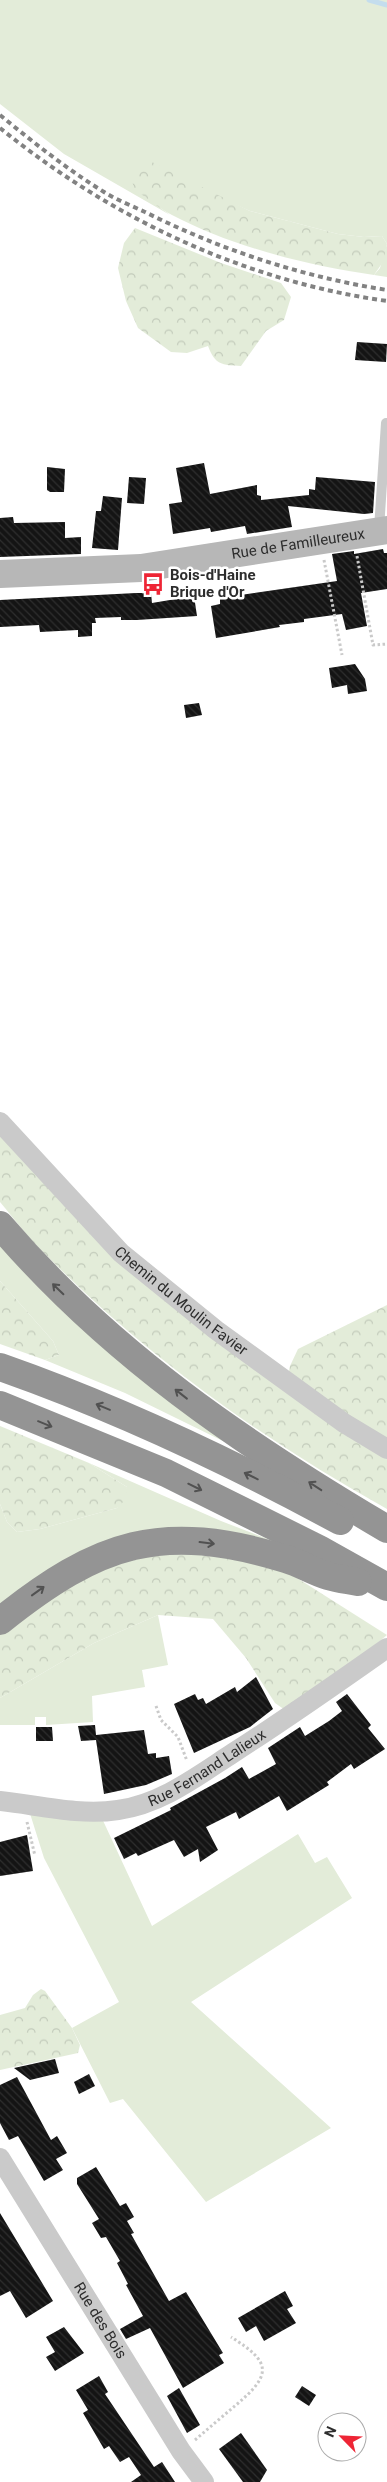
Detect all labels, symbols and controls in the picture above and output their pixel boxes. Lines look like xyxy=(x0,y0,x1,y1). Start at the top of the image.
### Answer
street label: Rue de Familleureux xyxy=(230,524,366,563)
place label: Bois-d'Haine Brique d'Or xyxy=(170,566,256,601)
bus stop icon: Bois-d'Haine Brique d'Or xyxy=(140,571,166,597)
street label: Chemin du Moulin Favier xyxy=(111,1243,251,1359)
one-way arrow xyxy=(52,1283,65,1295)
one-way arrow xyxy=(175,1389,188,1400)
one-way arrow xyxy=(96,1401,111,1411)
one-way arrow xyxy=(37,1419,52,1429)
one-way arrow xyxy=(243,1471,258,1481)
one-way arrow xyxy=(309,1481,323,1491)
one-way arrow xyxy=(187,1482,202,1492)
one-way arrow xyxy=(198,1538,214,1548)
one-way arrow xyxy=(31,1586,45,1596)
street label: Rue Fernand Lalieux xyxy=(145,1725,270,1810)
street label: Rue des Bois xyxy=(70,2279,131,2362)
north arrow xyxy=(317,2412,367,2462)
text: N xyxy=(321,2424,339,2439)

